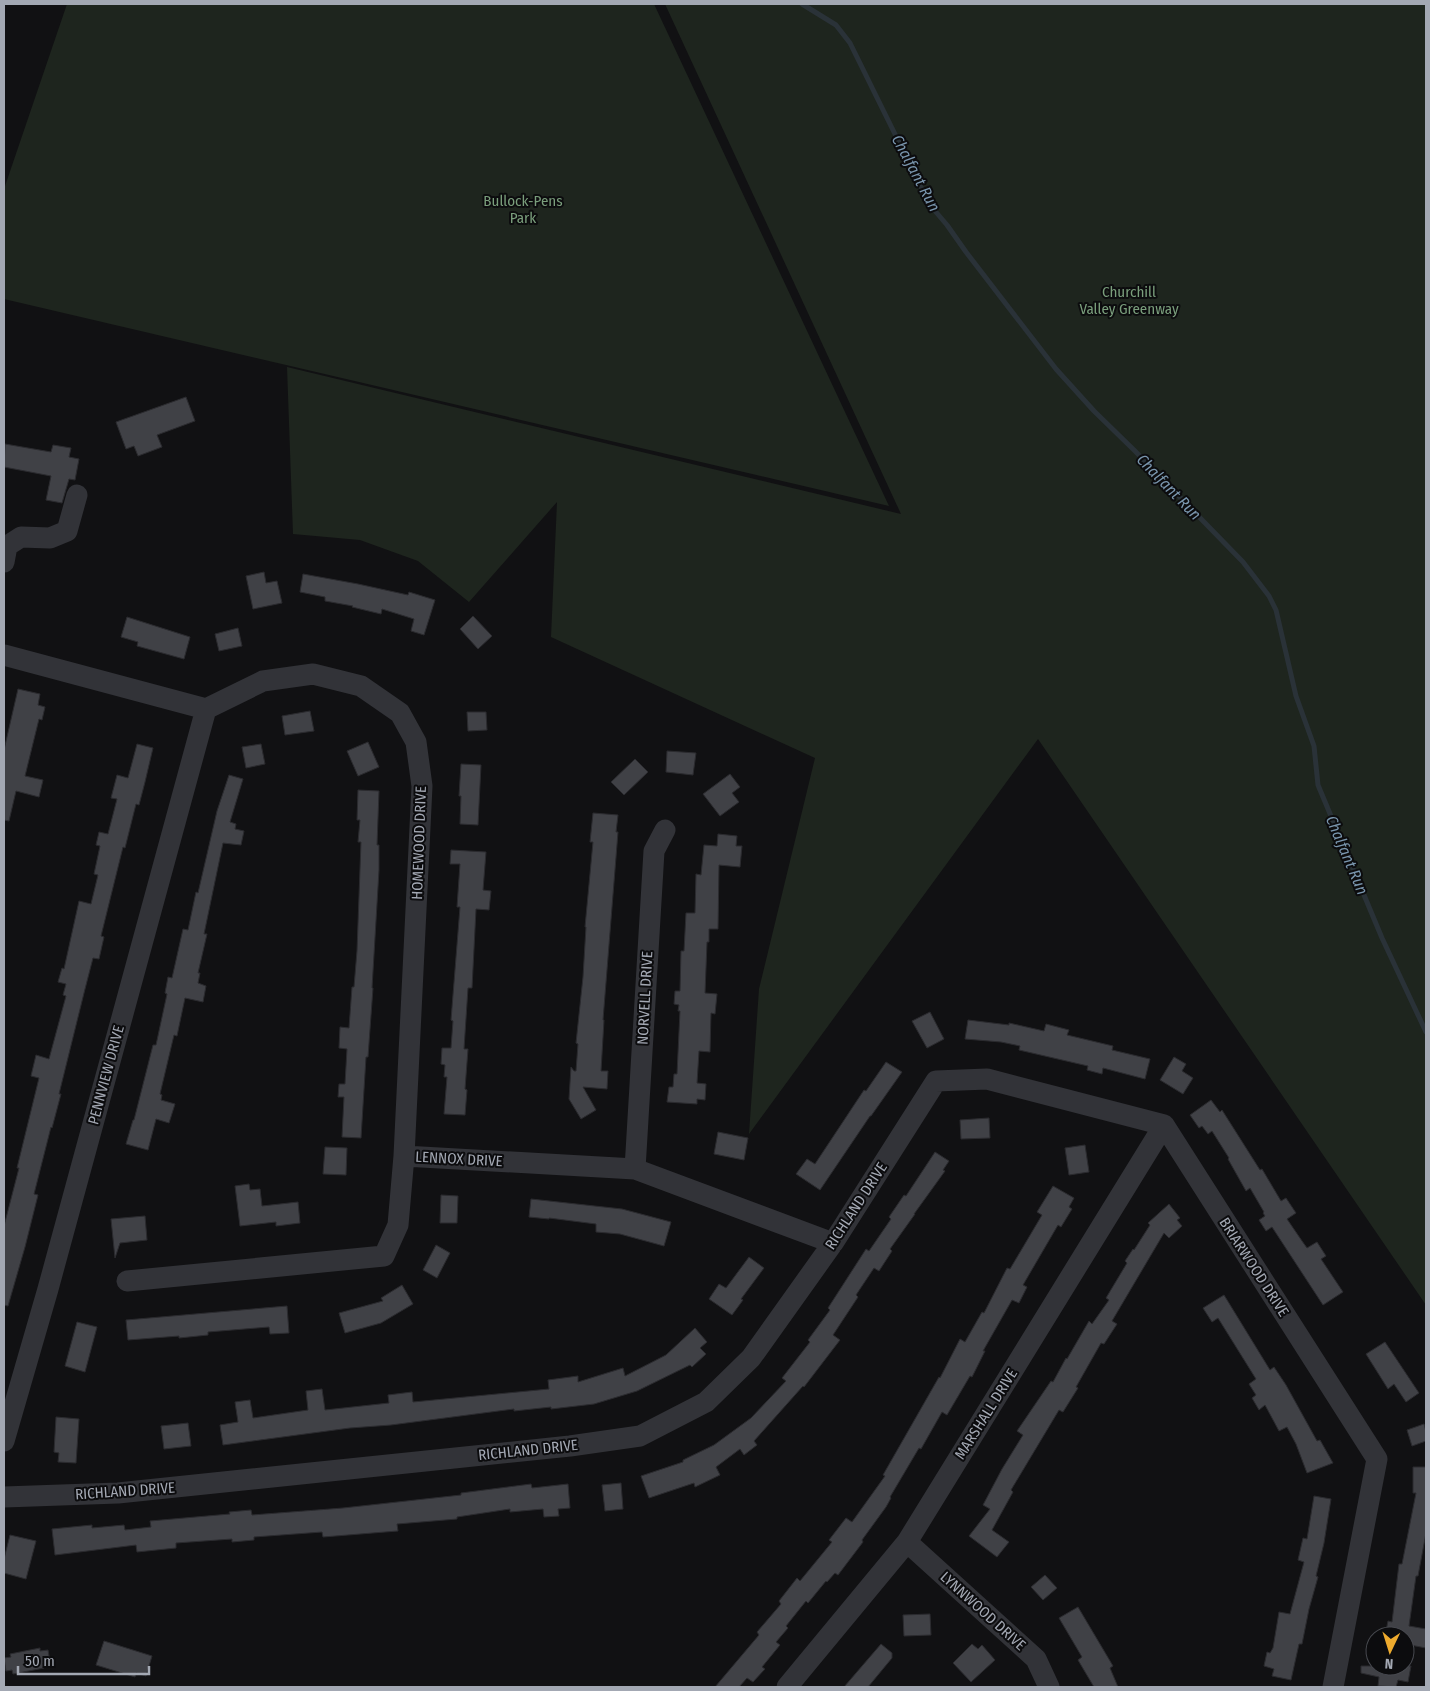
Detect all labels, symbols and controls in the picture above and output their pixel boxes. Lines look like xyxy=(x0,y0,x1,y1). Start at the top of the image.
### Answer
water label: Chalfant Run xyxy=(888,131,944,215)
park label: Bullock-Pens Park xyxy=(483,192,563,227)
park label: Churchill Valley Greenway xyxy=(1079,283,1179,318)
water label: Chalfant Run xyxy=(1133,450,1205,524)
street label: HOMEWOOD DRIVE xyxy=(408,786,430,900)
water label: Chalfant Run xyxy=(1322,813,1372,897)
street label: NORVELL DRIVE xyxy=(634,951,656,1045)
street label: PENNVIEW DRIVE xyxy=(84,1023,128,1127)
street label: LENNOX DRIVE xyxy=(415,1148,503,1170)
street label: RICHLAND DRIVE xyxy=(821,1159,891,1253)
street label: BRIARWOOD DRIVE xyxy=(1215,1214,1293,1320)
street label: MARSHALL DRIVE xyxy=(951,1365,1021,1463)
street label: RICHLAND DRIVE xyxy=(477,1436,579,1464)
street label: RICHLAND DRIVE xyxy=(74,1479,176,1503)
street label: LYNNWOOD DRIVE xyxy=(937,1568,1029,1654)
north arrow xyxy=(1365,1626,1415,1676)
scale bar xyxy=(18,1644,149,1676)
text: 50 m xyxy=(25,1652,55,1670)
text: N xyxy=(1384,1655,1394,1672)

